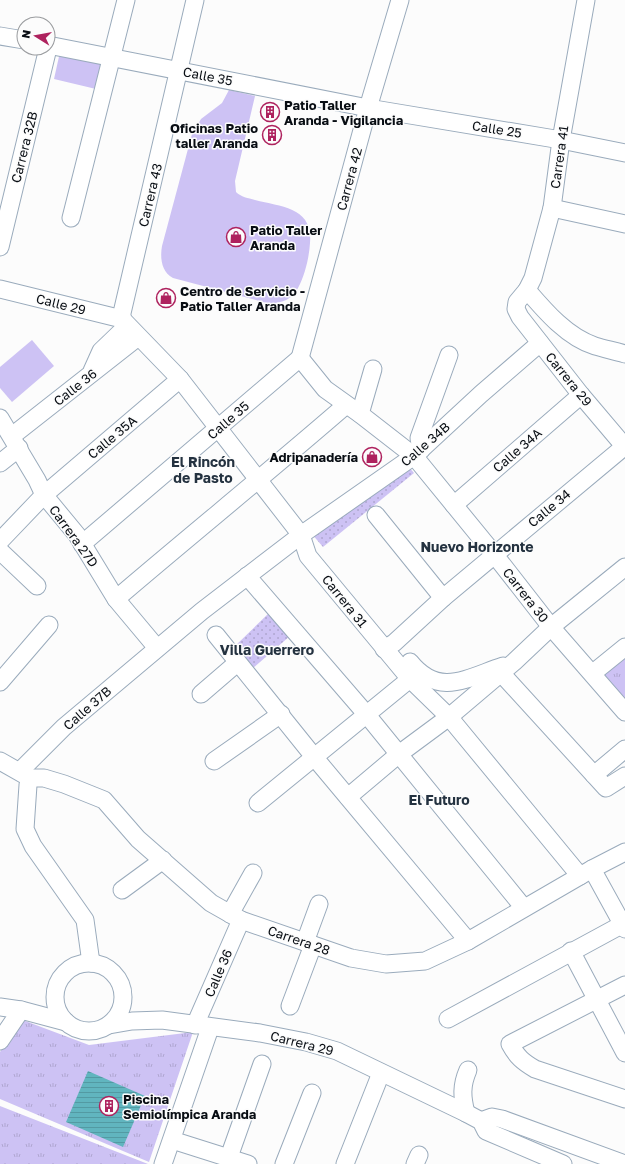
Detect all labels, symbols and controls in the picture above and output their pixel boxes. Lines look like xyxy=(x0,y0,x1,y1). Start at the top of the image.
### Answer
north arrow xyxy=(16,16,56,56)
text: N xyxy=(19,29,33,39)
street label: Calle 35 xyxy=(182,63,234,89)
place label: Patio Taller Aranda - Vigilancia xyxy=(284,97,404,128)
building icon: Patio Taller Aranda - Vigilancia xyxy=(259,101,281,123)
street label: Carrera 32B xyxy=(7,109,41,184)
street label: Calle 25 xyxy=(471,117,523,141)
place label: Oficinas Patio taller Aranda xyxy=(170,120,258,151)
building icon: Oficinas Patio taller Aranda xyxy=(261,124,283,146)
street label: Carrera 41 xyxy=(547,124,571,190)
street label: Carrera 42 xyxy=(333,146,365,212)
street label: Carrera 43 xyxy=(135,162,165,228)
place label: Patio Taller Aranda xyxy=(250,222,322,253)
shop icon: Patio Taller Aranda xyxy=(225,226,247,248)
place label: Centro de Servicio - Patio Taller Aranda xyxy=(180,283,305,314)
shop icon: Centro de Servicio - Patio Taller Aranda xyxy=(155,287,177,309)
street label: Calle 29 xyxy=(35,290,88,318)
street label: Carrera 29 xyxy=(542,349,596,409)
street label: Calle 36 xyxy=(50,365,100,409)
street label: Calle 35 xyxy=(204,397,252,443)
street label: Calle 35A xyxy=(84,412,140,462)
street label: Calle 34B xyxy=(397,418,453,470)
street label: Calle 34A xyxy=(489,424,545,476)
shop icon: Adripanadería xyxy=(361,446,383,468)
place label: Adripanadería xyxy=(269,449,358,465)
district label: El Rincón de Pasto xyxy=(171,453,235,486)
street label: Calle 34 xyxy=(524,486,574,530)
street label: Carrera 27D xyxy=(46,502,102,570)
district label: Nuevo Horizonte xyxy=(420,538,534,555)
street label: Carrera 30 xyxy=(500,564,552,626)
street label: Carrera 31 xyxy=(319,571,371,631)
district label: Villa Guerrero xyxy=(220,641,314,658)
street label: Calle 37B xyxy=(60,683,114,733)
district label: El Futuro xyxy=(408,791,470,808)
street label: Carrera 28 xyxy=(266,922,332,958)
street label: Calle 36 xyxy=(201,946,235,999)
street label: Carrera 29 xyxy=(269,1027,335,1059)
place label: Piscina Semiolímpica Aranda xyxy=(123,1091,257,1122)
building icon: Piscina Semiolímpica Aranda xyxy=(98,1095,120,1117)

